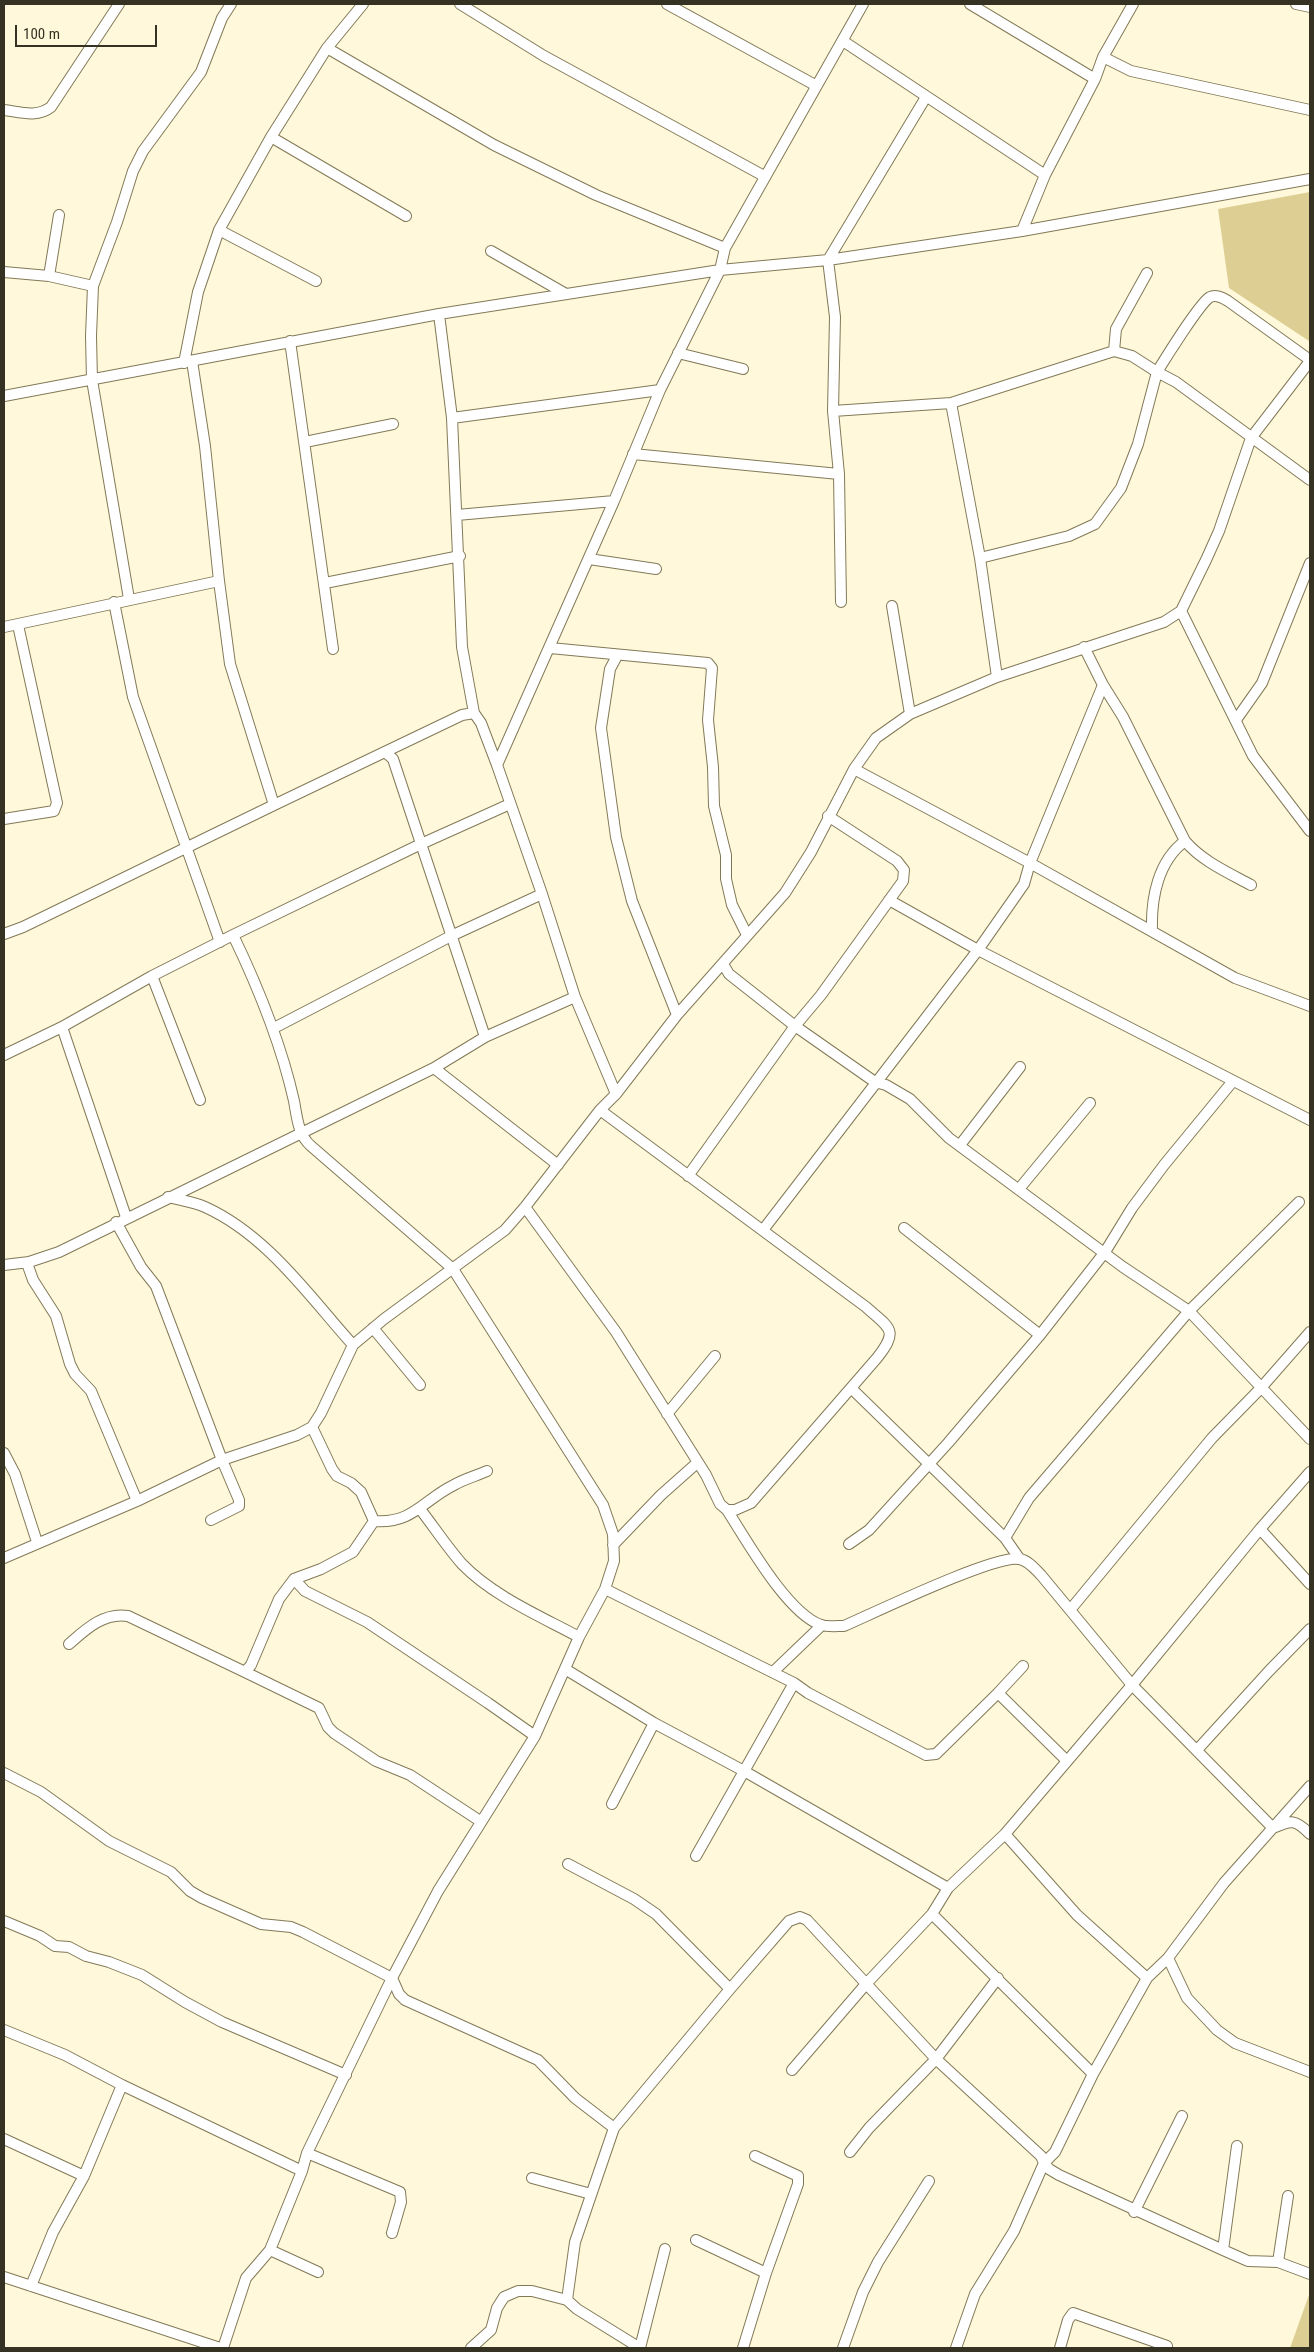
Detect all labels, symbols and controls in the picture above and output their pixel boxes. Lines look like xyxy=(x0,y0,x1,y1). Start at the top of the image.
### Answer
scale bar xyxy=(18,15,160,47)
text: 100 m xyxy=(23,25,60,43)

